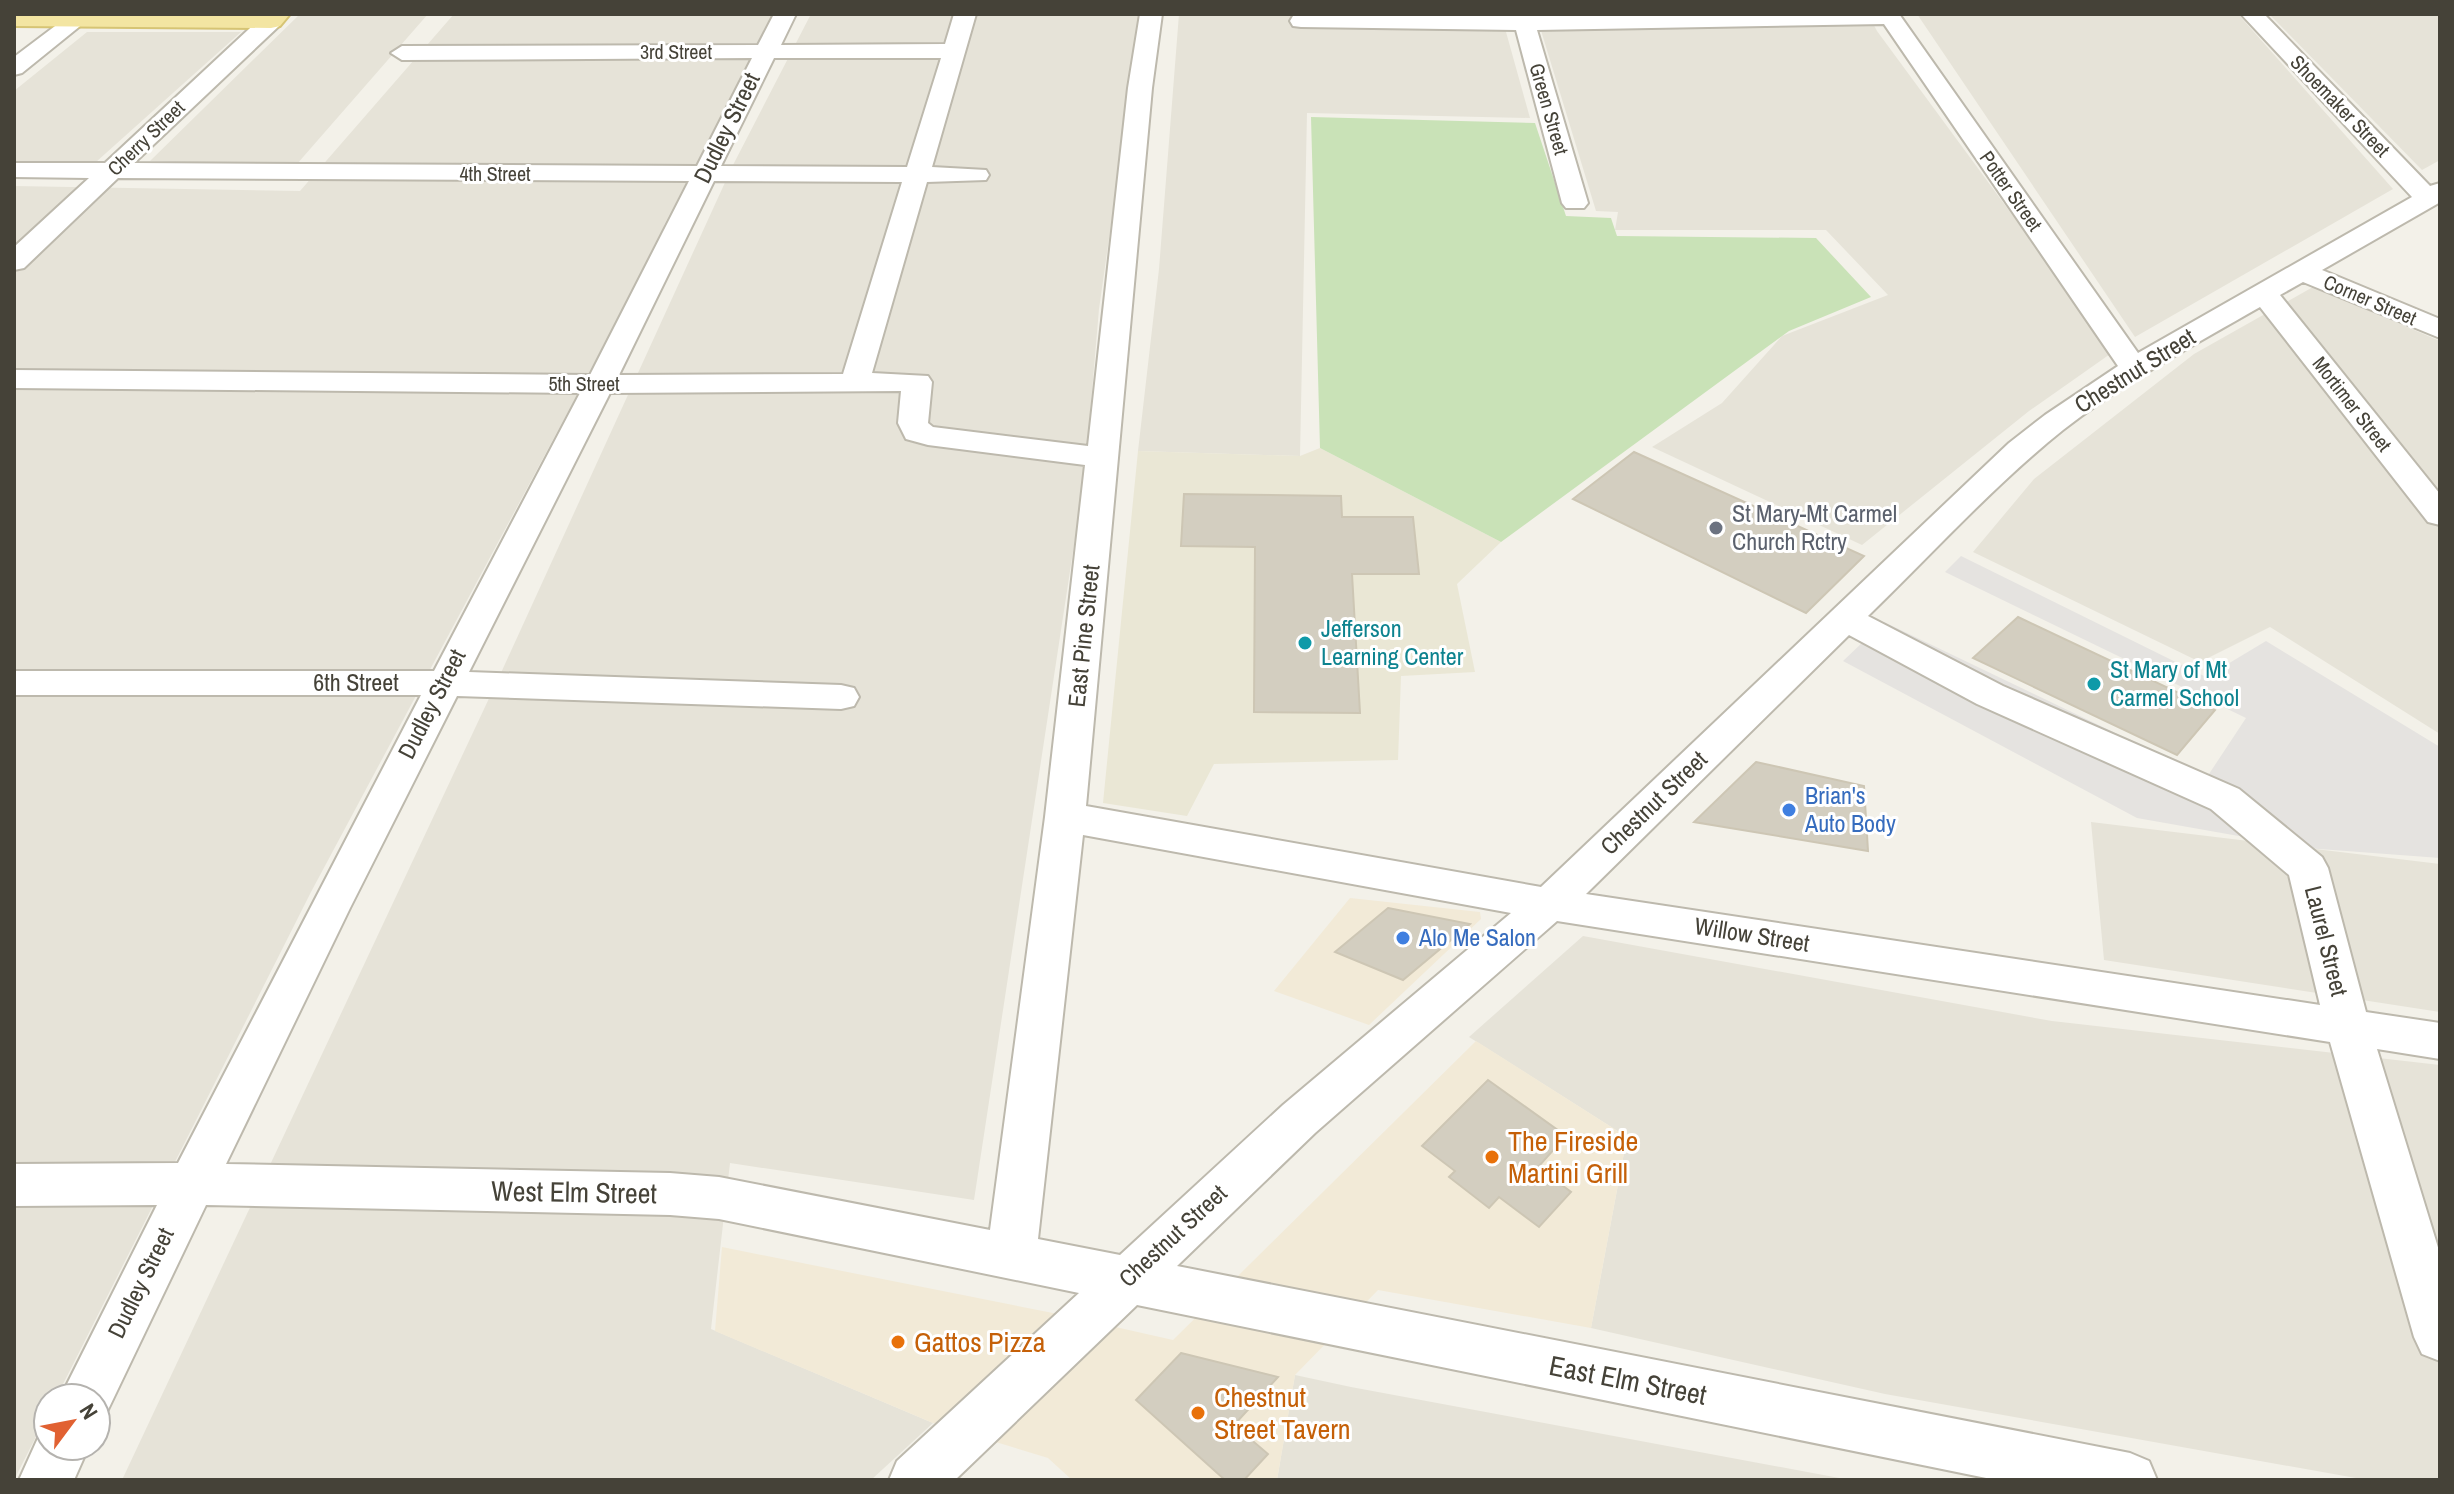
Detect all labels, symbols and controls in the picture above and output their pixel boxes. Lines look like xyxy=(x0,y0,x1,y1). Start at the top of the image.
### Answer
street label: 3rd Street xyxy=(640,38,712,65)
street label: Shoemaker Street xyxy=(2285,49,2396,163)
street label: Green Street xyxy=(1524,60,1576,158)
street label: Dudley Street xyxy=(686,66,767,188)
street label: Cherry Street xyxy=(101,94,190,181)
street label: Potter Street xyxy=(1974,145,2049,237)
street label: 4th Street xyxy=(459,160,531,187)
street label: Corner Street xyxy=(2320,268,2421,331)
street label: Chestnut Street xyxy=(2068,320,2201,420)
street label: Mortimer Street xyxy=(2307,350,2398,457)
street label: 5th Street xyxy=(548,370,620,397)
place label: St Mary-Mt Carmel Church Rctry xyxy=(1732,497,1897,557)
marker: St Mary-Mt Carmel Church Rctry xyxy=(1707,519,1725,537)
street label: East Pine Street xyxy=(1060,562,1106,709)
place label: Jefferson Learning Center xyxy=(1321,612,1464,672)
marker: Jefferson Learning Center xyxy=(1296,634,1314,652)
street label: Dudley Street xyxy=(390,643,473,764)
place label: St Mary of Mt Carmel School xyxy=(2110,653,2239,713)
street label: 6th Street xyxy=(313,666,399,698)
marker: St Mary of Mt Carmel School xyxy=(2085,675,2103,693)
street label: Chestnut Street xyxy=(1593,743,1714,861)
place label: Brian's Auto Body xyxy=(1804,779,1896,839)
marker: Brian's Auto Body xyxy=(1780,801,1798,819)
street label: Laurel Street xyxy=(2298,882,2356,1000)
street label: Willow Street xyxy=(1692,909,1812,959)
place label: Alo Me Salon xyxy=(1418,921,1536,953)
marker: Alo Me Salon xyxy=(1394,929,1412,947)
place label: The Fireside Martini Grill xyxy=(1508,1122,1638,1192)
marker: The Fireside Martini Grill xyxy=(1483,1148,1501,1166)
street label: West Elm Street xyxy=(491,1172,657,1212)
street label: Chestnut Street xyxy=(1111,1177,1234,1294)
street label: Dudley Street xyxy=(100,1221,181,1343)
place label: Gattos Pizza xyxy=(914,1323,1046,1361)
marker: Gattos Pizza xyxy=(889,1333,907,1351)
street label: East Elm Street xyxy=(1546,1346,1710,1414)
place label: Chestnut Street Tavern xyxy=(1214,1378,1351,1448)
north arrow xyxy=(32,1382,112,1462)
text: N xyxy=(73,1398,105,1425)
marker: Chestnut Street Tavern xyxy=(1189,1404,1207,1422)

